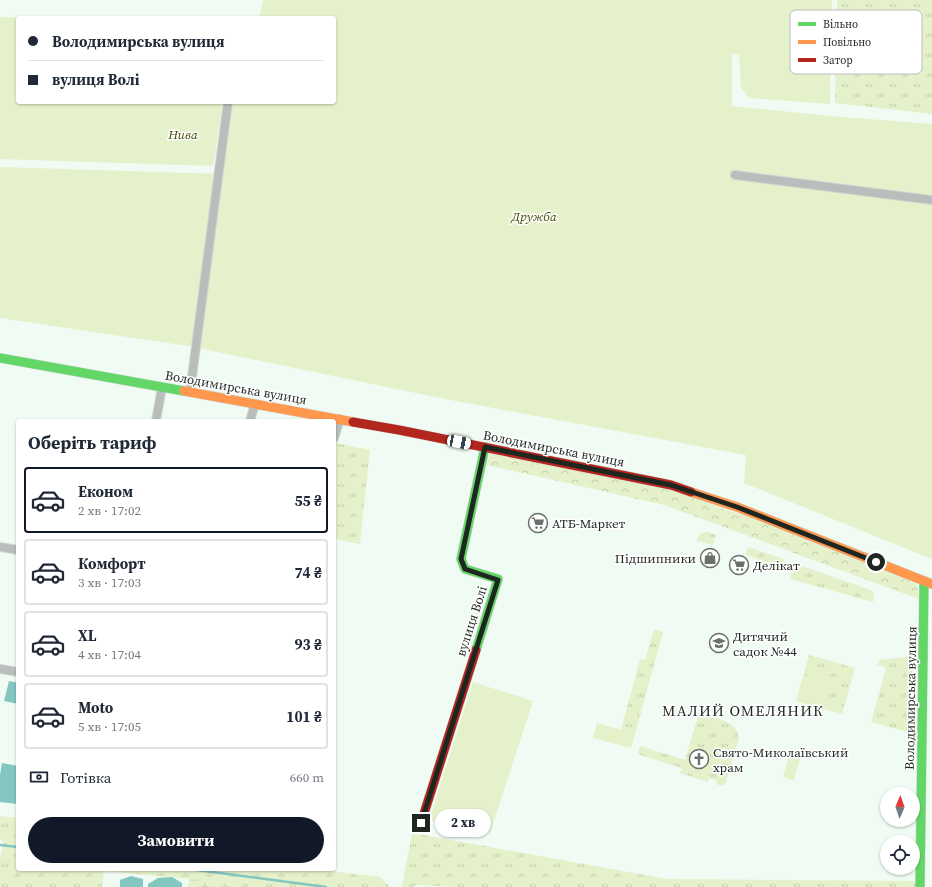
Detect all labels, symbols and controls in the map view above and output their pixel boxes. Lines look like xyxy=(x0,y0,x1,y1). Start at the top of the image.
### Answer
legend xyxy=(790,10,922,74)
text: Вільно xyxy=(823,17,858,32)
text: Володимирська вулиця xyxy=(52,31,225,52)
text: Повільно xyxy=(823,35,871,50)
text: Затор xyxy=(823,53,853,68)
text: вулиця Волі xyxy=(52,69,140,90)
park label: Нива xyxy=(167,126,198,143)
park label: Дружба xyxy=(510,208,557,225)
street label: Володимирська вулиця xyxy=(164,367,308,408)
street label: Володимирська вулиця xyxy=(482,426,626,471)
text: Оберіть тариф xyxy=(28,430,156,455)
car xyxy=(446,434,472,450)
text: Економ xyxy=(78,481,133,502)
icon: car xyxy=(30,482,66,518)
text: 55 ₴ xyxy=(294,490,322,511)
text: 2 хв · 17:02 xyxy=(78,502,141,519)
supermarket icon: АТБ-Маркет xyxy=(527,512,549,534)
place label: АТБ-Маркет xyxy=(552,515,626,532)
shop icon: Підшипники xyxy=(699,547,721,569)
place label: Підшипники xyxy=(615,550,696,567)
text: Комфорт xyxy=(78,553,146,574)
route start xyxy=(867,553,885,571)
icon: car xyxy=(30,554,66,590)
supermarket icon: Делікат xyxy=(728,554,750,576)
place label: Делікат xyxy=(753,557,800,574)
text: 74 ₴ xyxy=(294,562,322,583)
text: 3 хв · 17:03 xyxy=(78,574,141,591)
street label: вулиця Волі xyxy=(452,584,491,659)
text: XL xyxy=(78,625,97,646)
icon: car xyxy=(30,626,66,662)
street label: Володимирська вулиця xyxy=(901,626,920,770)
place label: Дитячий садок №44 xyxy=(733,628,797,660)
school or university icon: Дитячий садок №44 xyxy=(708,632,730,654)
text: 93 ₴ xyxy=(294,634,322,655)
text: 4 хв · 17:04 xyxy=(78,646,141,663)
text: Moto xyxy=(78,697,113,718)
icon: car xyxy=(30,698,66,734)
district label: МАЛИЙ ОМЕЛЯНИК xyxy=(662,700,824,721)
text: 101 ₴ xyxy=(286,706,322,727)
text: 5 хв · 17:05 xyxy=(78,718,141,735)
place label: Свято-Миколаївський храм xyxy=(713,744,848,776)
church icon: Свято-Миколаївський храм xyxy=(688,748,710,770)
icon: cash xyxy=(28,766,50,788)
text: Готівка xyxy=(60,767,111,788)
text: 660 m xyxy=(290,769,324,786)
north arrow xyxy=(880,787,920,827)
map controls xyxy=(880,787,920,875)
callout: 2 хв xyxy=(435,809,491,837)
route end xyxy=(412,814,430,832)
text: 2 хв xyxy=(451,814,475,831)
button: Замовити xyxy=(28,817,324,863)
button: locate xyxy=(880,835,920,875)

